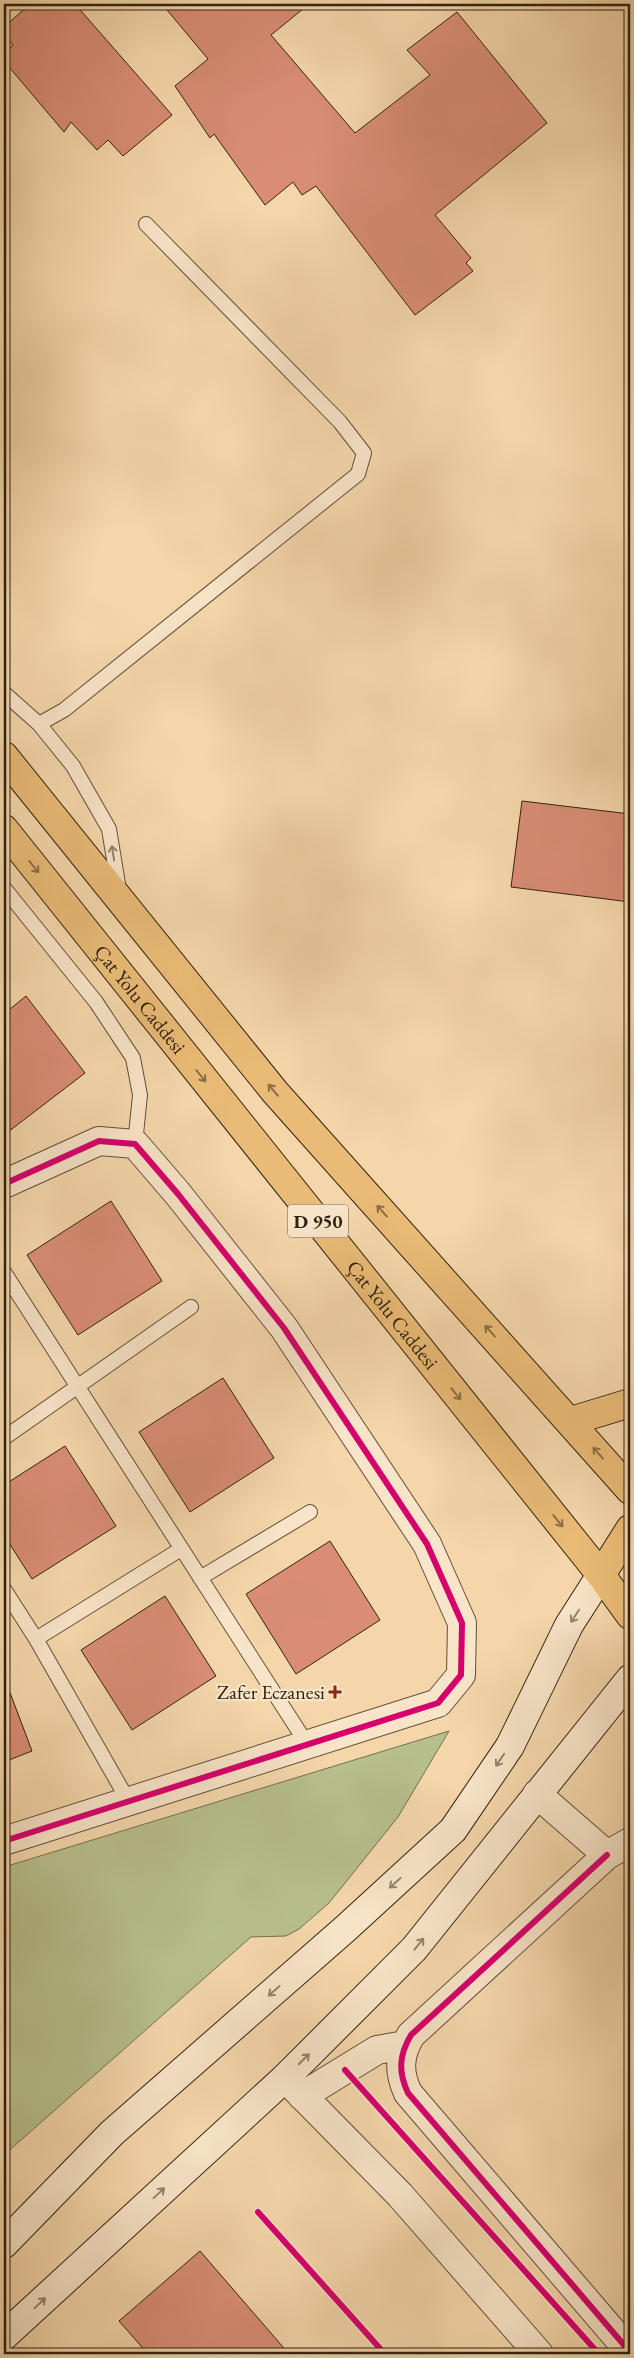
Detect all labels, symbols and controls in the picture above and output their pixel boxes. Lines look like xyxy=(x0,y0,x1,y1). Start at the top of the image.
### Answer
one-way arrow xyxy=(107,845,117,861)
one-way arrow xyxy=(29,860,40,873)
street label: Çat Yolu Caddesi xyxy=(89,939,192,1059)
one-way arrow xyxy=(196,1069,207,1082)
one-way arrow xyxy=(268,1083,279,1096)
road number: D 950 xyxy=(288,1204,348,1238)
one-way arrow xyxy=(376,1204,388,1217)
street label: Çat Yolu Caddesi xyxy=(341,1255,444,1375)
one-way arrow xyxy=(484,1325,496,1338)
one-way arrow xyxy=(451,1387,462,1400)
one-way arrow xyxy=(593,1446,604,1459)
one-way arrow xyxy=(552,1514,563,1527)
one-way arrow xyxy=(570,1609,580,1623)
place label: Zafer Eczanesi xyxy=(217,1679,325,1705)
marker: Zafer Eczanesi xyxy=(329,1686,341,1698)
one-way arrow xyxy=(495,1753,505,1767)
one-way arrow xyxy=(389,1877,402,1889)
one-way arrow xyxy=(413,1938,424,1951)
one-way arrow xyxy=(268,1985,281,1997)
one-way arrow xyxy=(298,2053,310,2065)
one-way arrow xyxy=(153,2187,166,2199)
one-way arrow xyxy=(33,2297,46,2309)

